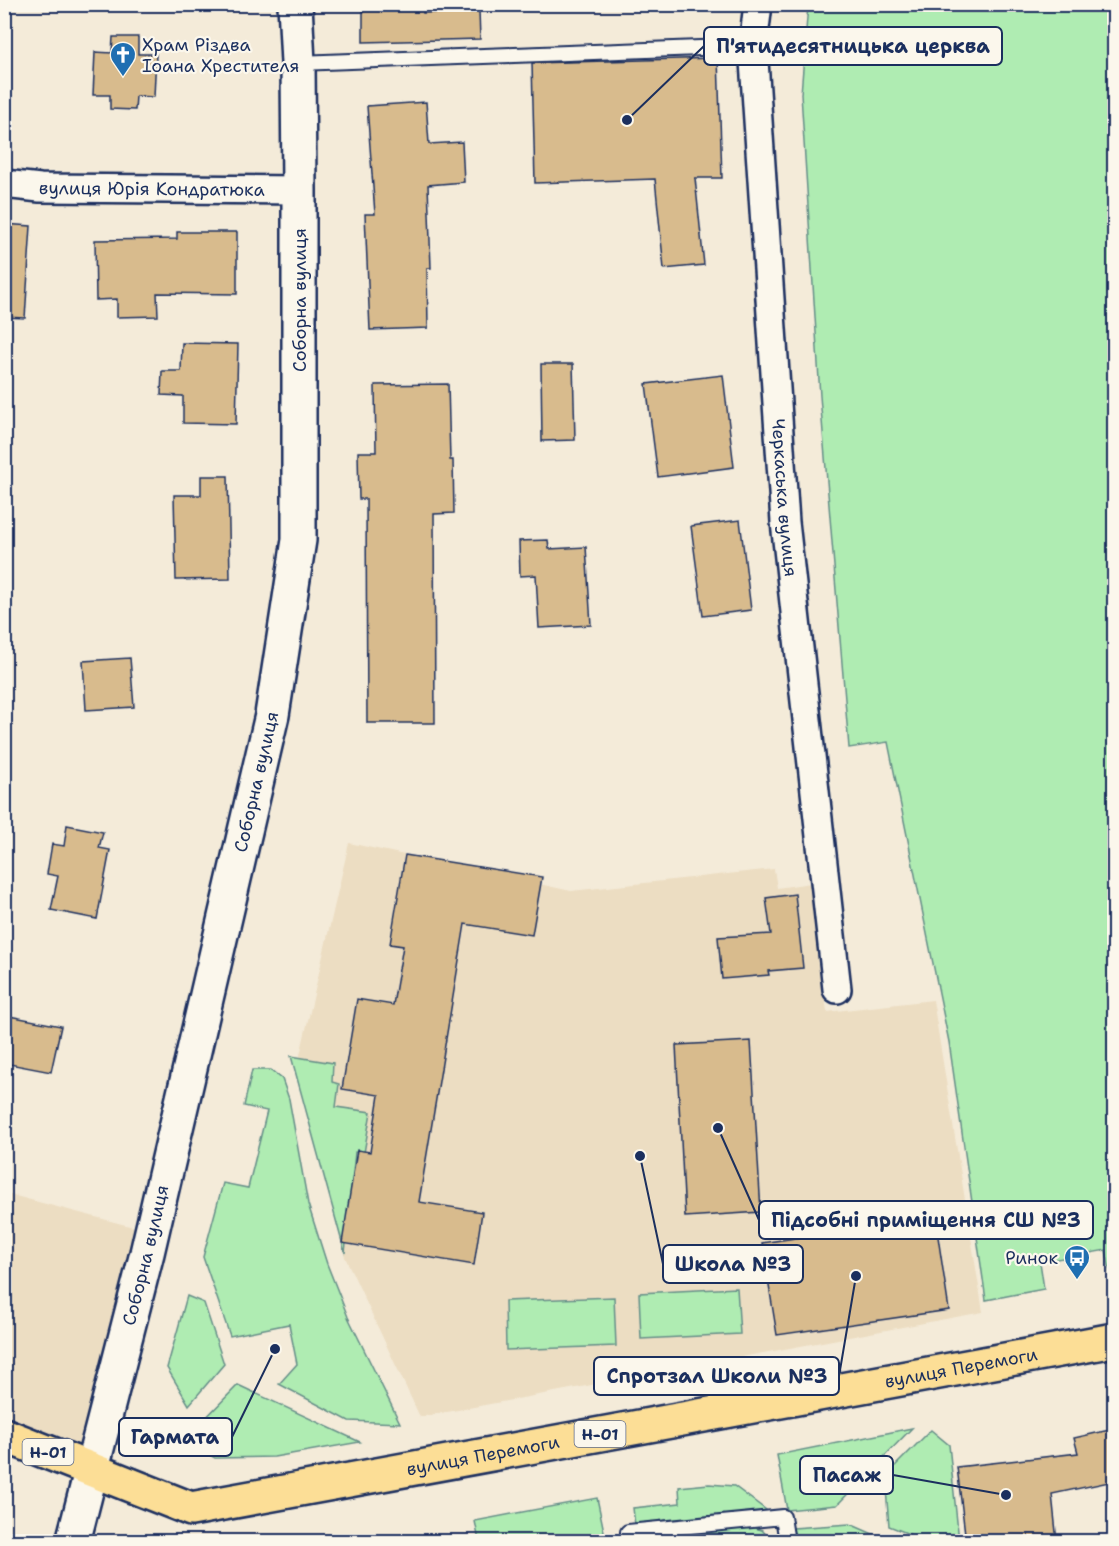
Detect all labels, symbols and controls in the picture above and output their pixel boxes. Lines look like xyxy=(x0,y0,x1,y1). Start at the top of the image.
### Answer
callout: П'ятидесятницька церква xyxy=(704,27,1002,65)
place label: Храм Різдва Іоана Хрестителя xyxy=(142,33,299,78)
text: П'ятидесятницька церква xyxy=(716,33,990,59)
church icon: Храм Різдва Іоана Хрестителя xyxy=(108,40,138,78)
street label: вулиця Юрія Кондратюка xyxy=(39,176,265,202)
street label: Соборна вулиця xyxy=(288,228,312,372)
street label: Черкаська вулиця xyxy=(766,418,803,578)
street label: Соборна вулиця xyxy=(228,709,284,855)
street label: Соборна вулиця xyxy=(117,1182,174,1328)
callout: Підсобні приміщення СШ №3 xyxy=(759,1201,1093,1239)
text: Підсобні приміщення СШ №3 xyxy=(771,1207,1081,1233)
bus stop icon: Ринок xyxy=(1062,1243,1092,1281)
callout: Школа №3 xyxy=(663,1245,803,1283)
place label: Ринок xyxy=(1005,1246,1058,1270)
text: Школа №3 xyxy=(675,1251,791,1277)
street label: вулиця Перемоги xyxy=(883,1342,1040,1394)
callout: Спротзал Школи №3 xyxy=(594,1357,839,1395)
text: Спротзал Школи №3 xyxy=(607,1363,827,1389)
callout: Гармата xyxy=(119,1418,232,1456)
road number: Н-01 xyxy=(574,1421,626,1447)
text: Гармата xyxy=(131,1424,220,1450)
street label: вулиця Перемоги xyxy=(405,1430,562,1481)
road number: Н-01 xyxy=(22,1439,74,1465)
callout: Пасаж xyxy=(800,1456,893,1494)
text: Пасаж xyxy=(813,1462,881,1488)

